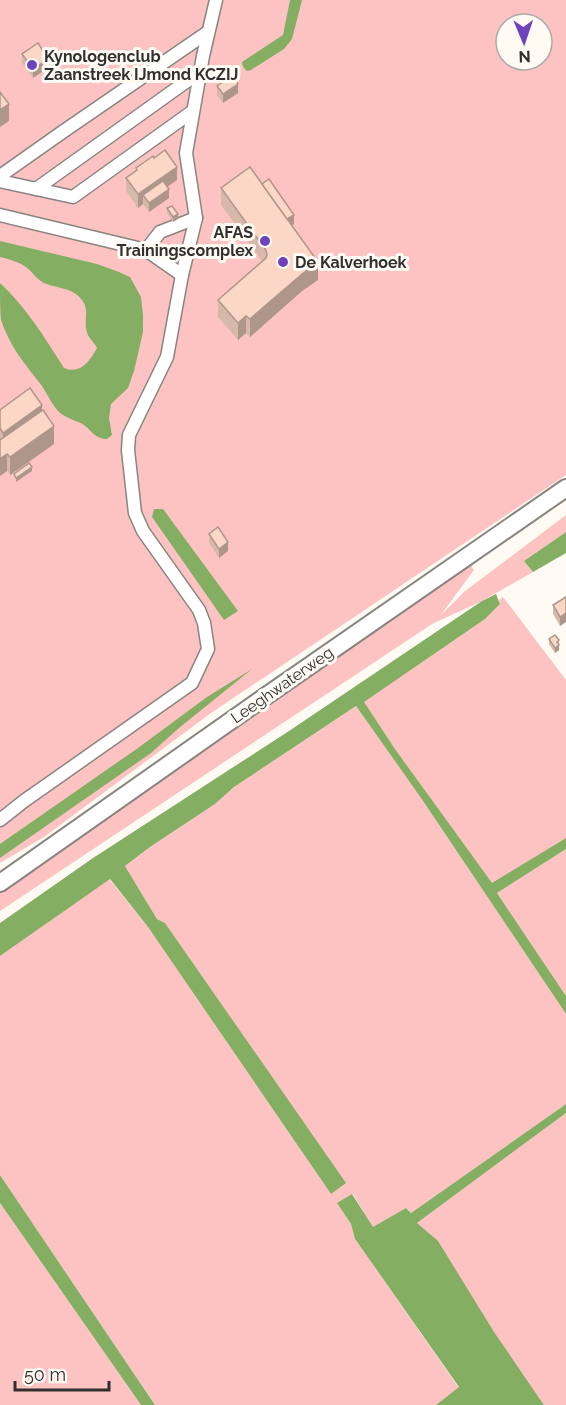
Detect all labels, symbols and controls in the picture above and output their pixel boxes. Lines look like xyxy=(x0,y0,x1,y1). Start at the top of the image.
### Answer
north arrow xyxy=(494,12,554,72)
place label: Kynologenclub Zaanstreek IJmond KCZIJ xyxy=(44,47,238,84)
text: N xyxy=(518,47,531,66)
marker: Kynologenclub Zaanstreek IJmond KCZIJ xyxy=(25,58,39,72)
place label: AFAS Trainingscomplex xyxy=(117,223,253,260)
marker: AFAS Trainingscomplex xyxy=(258,234,272,248)
place label: De Kalverhoek xyxy=(295,253,407,272)
marker: De Kalverhoek xyxy=(276,255,290,269)
street label: Leeghwaterweg xyxy=(227,643,337,727)
scale bar xyxy=(15,1354,110,1392)
text: 50 m xyxy=(24,1364,66,1385)

